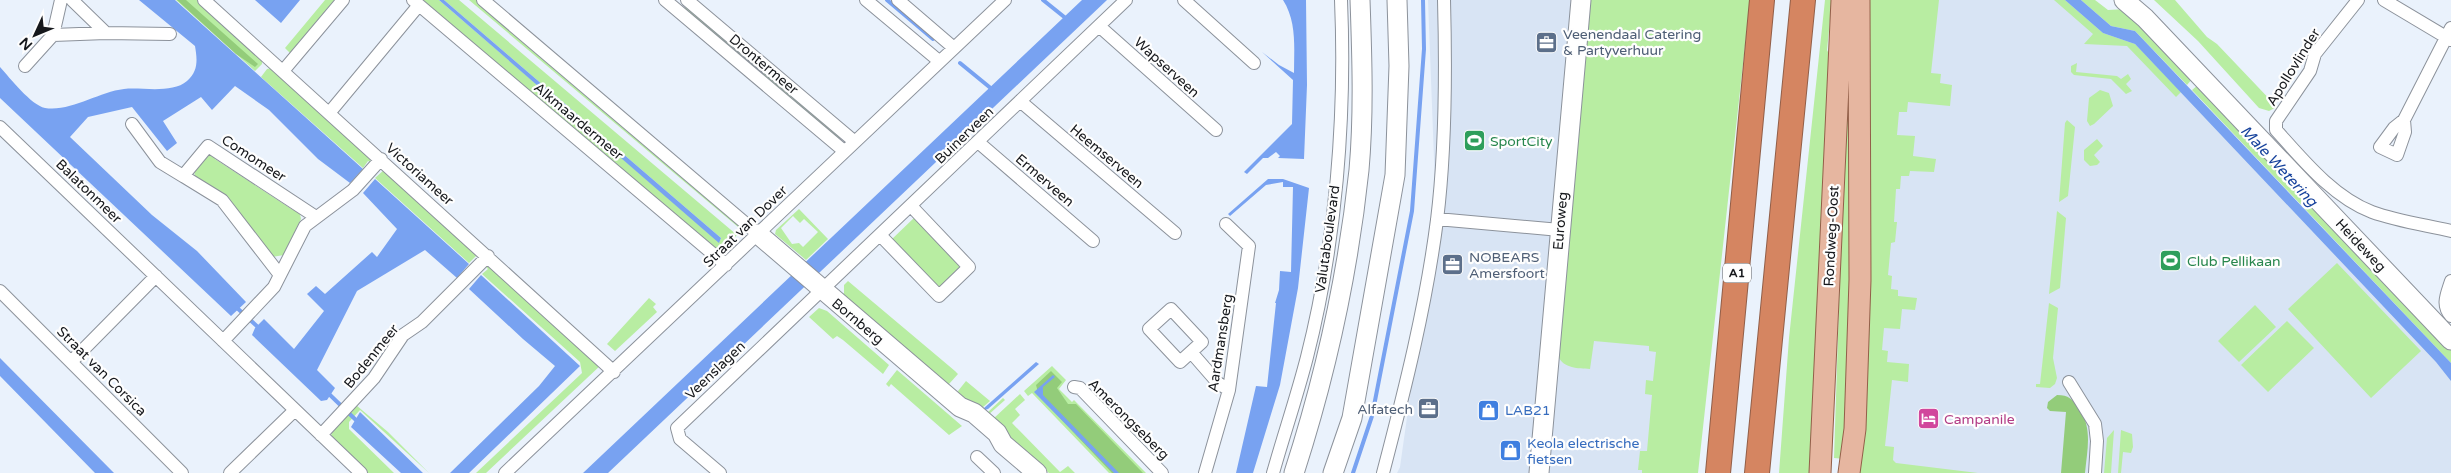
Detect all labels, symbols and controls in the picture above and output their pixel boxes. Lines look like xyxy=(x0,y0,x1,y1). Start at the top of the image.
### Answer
north arrow xyxy=(10,10,60,60)
street label: Apollovlinder xyxy=(2263,25,2324,109)
place label: Veenendaal Catering & Partyverhuur xyxy=(1563,26,1701,59)
office icon: Veenendaal Catering & Partyverhuur xyxy=(1535,30,1559,54)
street label: Drontermeer xyxy=(726,31,802,99)
text: N xyxy=(16,34,36,54)
street label: Wapserveen xyxy=(1131,34,1203,101)
street label: Alkmaardermeer xyxy=(531,79,627,164)
street label: Buinerveen xyxy=(931,103,997,168)
street label: Heemserveen xyxy=(1066,121,1147,192)
water label: Male Wetering xyxy=(2237,122,2322,211)
sports icon: SportCity xyxy=(1462,129,1486,153)
street label: Comomeer xyxy=(218,131,290,186)
place label: SportCity xyxy=(1490,133,1553,150)
street label: Victoriameer xyxy=(382,140,457,210)
street label: Ermerveen xyxy=(1012,150,1077,210)
street label: Balatonmeer xyxy=(52,156,126,227)
street label: Straat van Dover xyxy=(700,182,791,271)
street label: Valutaboulevard xyxy=(1312,184,1343,294)
street label: Rondweg-Oost xyxy=(1820,185,1843,287)
street label: Euroweg xyxy=(1549,191,1572,251)
street label: Heideweg xyxy=(2332,215,2389,275)
place label: NOBEARS Amersfoort xyxy=(1469,249,1546,282)
sports icon: Club Pellikaan xyxy=(2159,249,2183,273)
office icon: NOBEARS Amersfoort xyxy=(1441,253,1465,277)
place label: Club Pellikaan xyxy=(2187,253,2281,270)
road number: A1 xyxy=(1723,264,1751,282)
street label: Aardmansberg xyxy=(1204,293,1237,393)
street label: Bornberg xyxy=(828,295,887,348)
street label: Bodenmeer xyxy=(340,320,403,392)
street label: Straat van Corsica xyxy=(53,323,150,420)
street label: Veenslagen xyxy=(682,338,749,403)
street label: Amerongseberg xyxy=(1085,375,1173,463)
office icon: Alfatech xyxy=(1417,397,1441,421)
shop icon: LAB21 xyxy=(1477,398,1501,422)
place label: Alfatech xyxy=(1357,401,1413,418)
place label: LAB21 xyxy=(1505,402,1551,419)
hotel icon: Campanile xyxy=(1916,407,1940,431)
place label: Campanile xyxy=(1944,411,2015,428)
place label: Keola electrische fietsen xyxy=(1527,435,1640,468)
shop icon: Keola electrische fietsen xyxy=(1499,439,1523,463)

